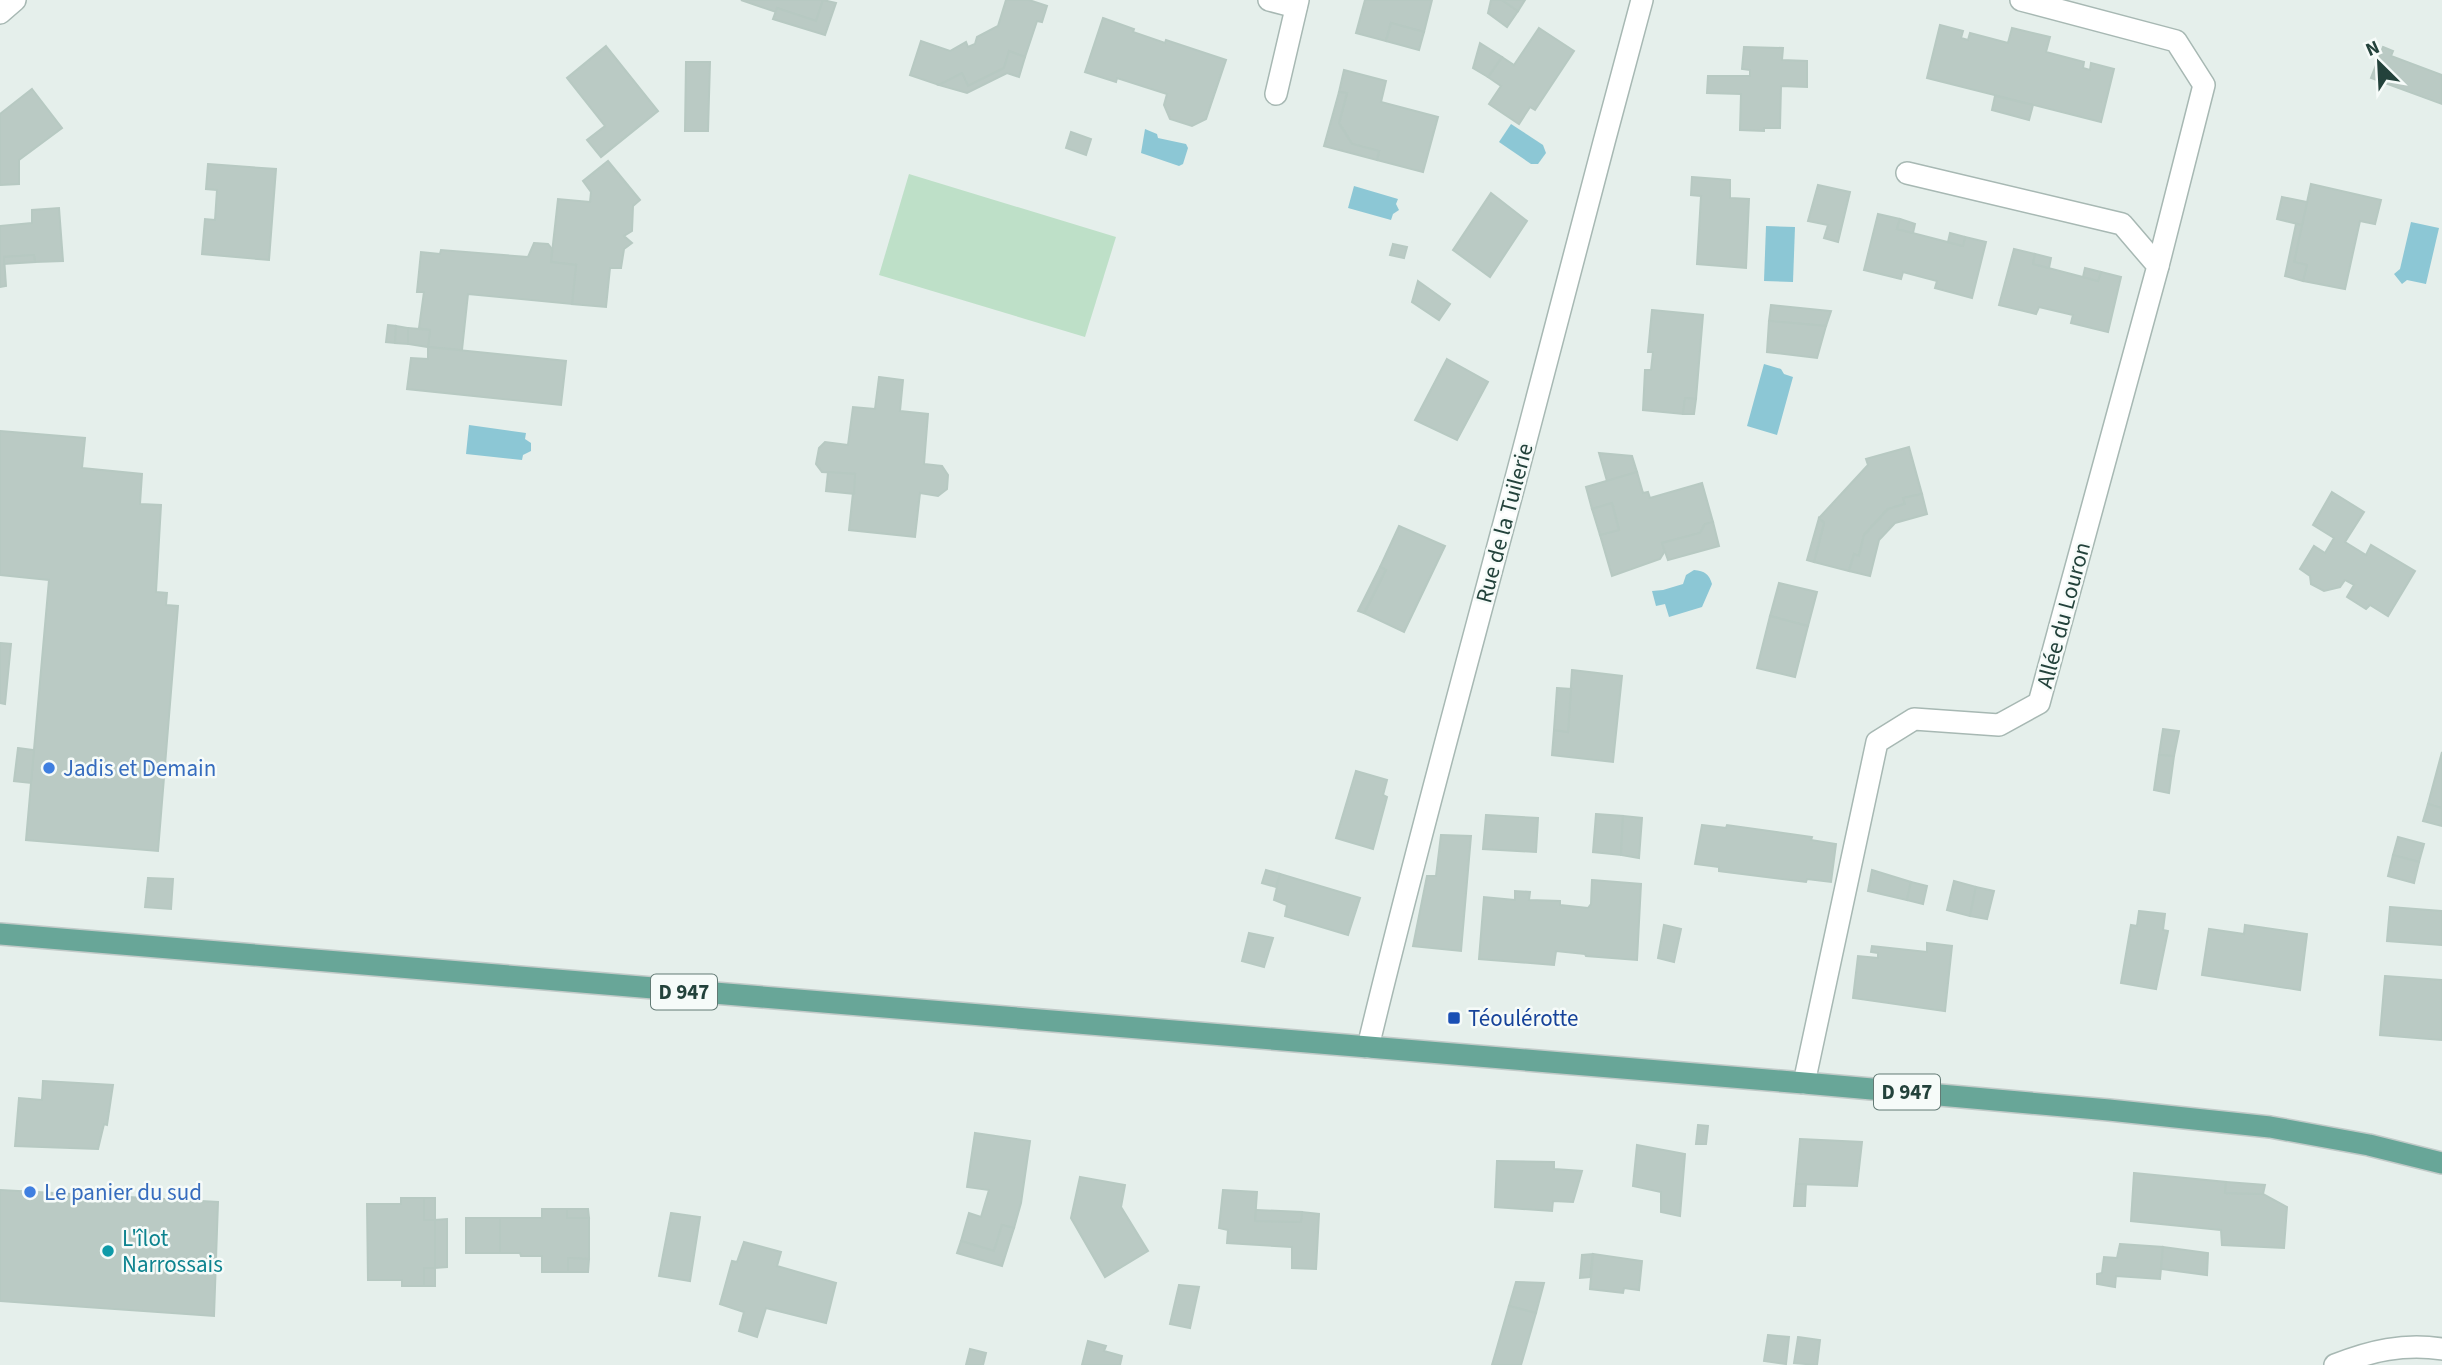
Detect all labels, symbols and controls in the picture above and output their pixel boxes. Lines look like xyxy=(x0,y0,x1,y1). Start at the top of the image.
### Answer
north arrow xyxy=(2344,28,2414,98)
text: N xyxy=(2361,34,2384,64)
street label: Rue de la Tuilerie xyxy=(1467,440,1542,607)
street label: Allée du Louron xyxy=(2028,538,2099,692)
place label: Jadis et Demain xyxy=(63,752,216,785)
marker: Jadis et Demain xyxy=(41,760,57,776)
road number: D 947 xyxy=(651,974,717,1010)
place label: Téoulérotte xyxy=(1468,1002,1578,1035)
marker: Téoulérotte xyxy=(1446,1010,1462,1026)
road number: D 947 xyxy=(1874,1074,1940,1110)
place label: Le panier du sud xyxy=(44,1176,202,1209)
marker: Le panier du sud xyxy=(22,1184,38,1200)
place label: L'îlot Narrossais xyxy=(122,1222,223,1281)
marker: L'îlot Narrossais xyxy=(100,1243,116,1259)

